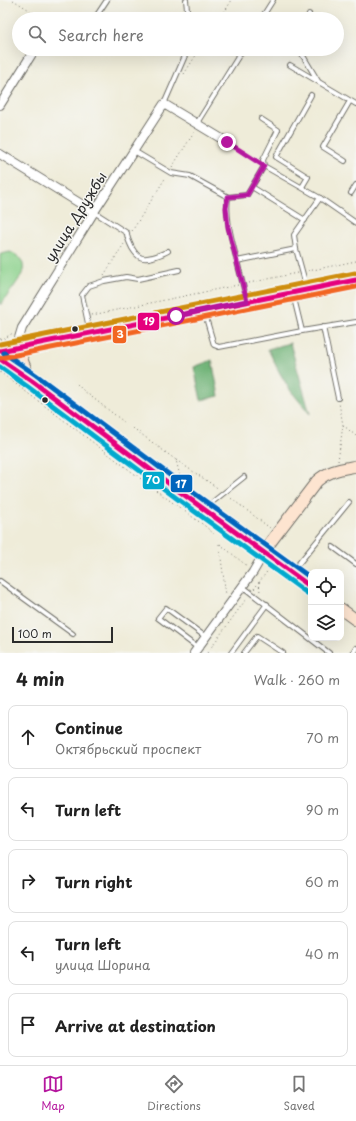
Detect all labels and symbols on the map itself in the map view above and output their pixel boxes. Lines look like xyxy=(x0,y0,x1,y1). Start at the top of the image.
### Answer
route end xyxy=(218,133,236,151)
street label: улица Дружбы xyxy=(39,168,112,266)
route start xyxy=(167,307,185,325)
line badge: 19 xyxy=(137,312,160,331)
text: 19 xyxy=(143,312,155,329)
unlabelled marker xyxy=(70,324,80,334)
line badge: 3 xyxy=(112,325,127,344)
text: 3 xyxy=(116,325,124,342)
unlabelled marker xyxy=(40,395,50,405)
line badge: 70 xyxy=(142,471,165,490)
text: 70 xyxy=(146,471,160,488)
line badge: 17 xyxy=(170,474,193,493)
text: 17 xyxy=(175,475,187,492)
scale bar xyxy=(12,625,113,644)

